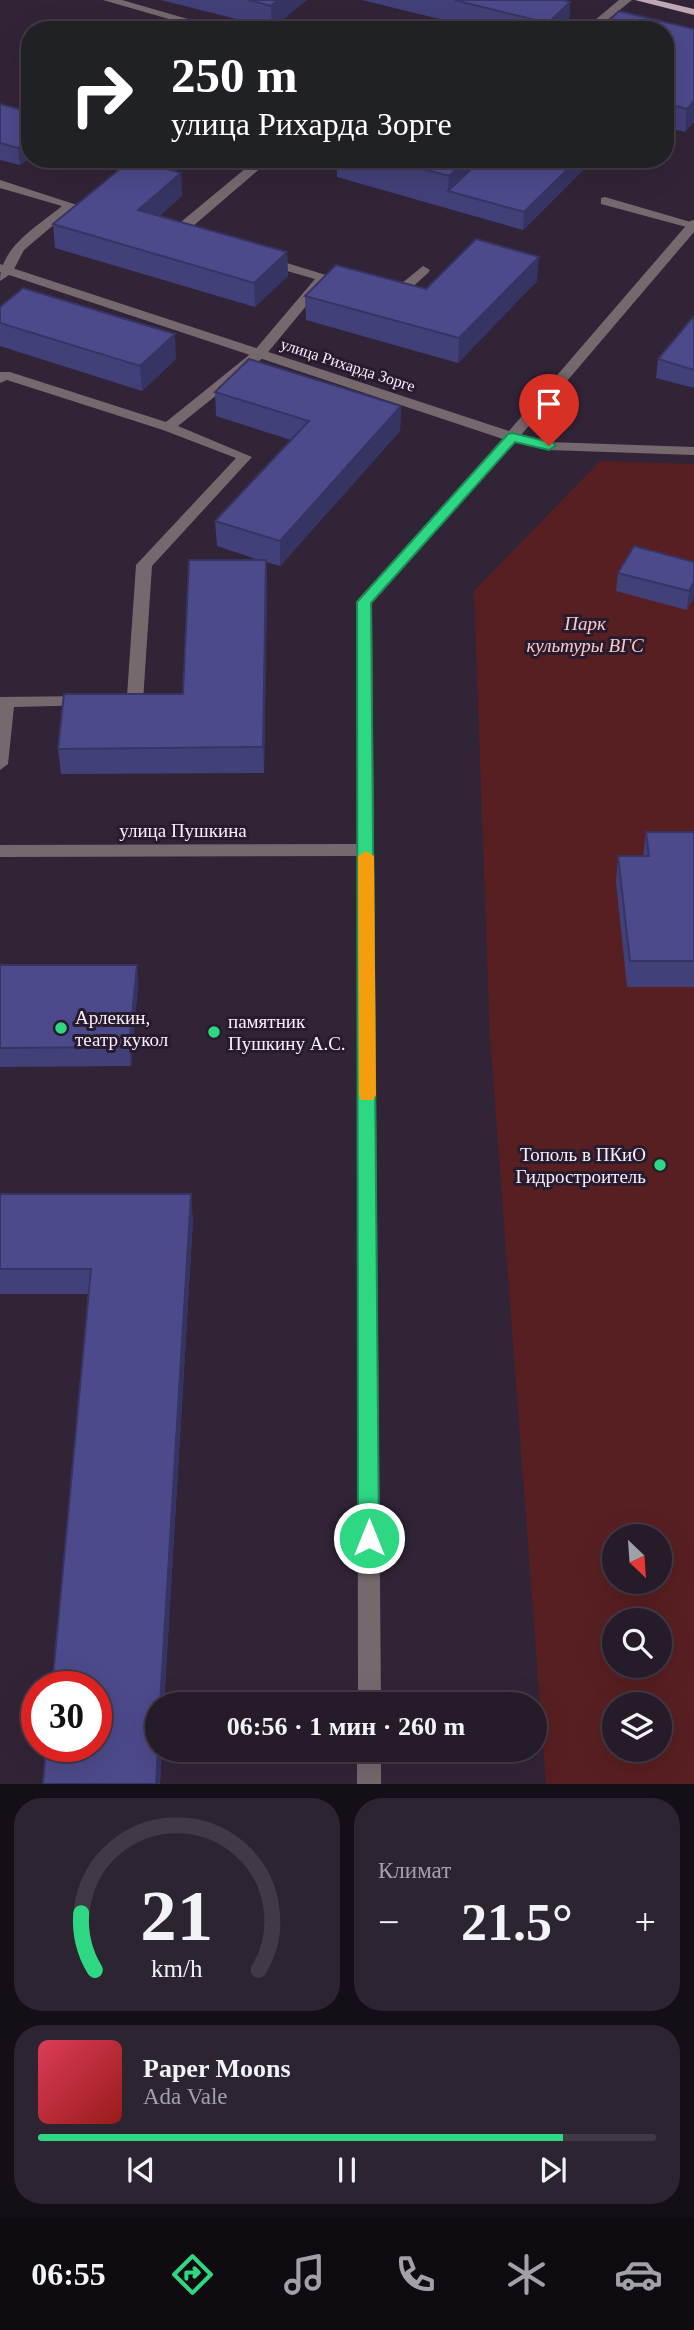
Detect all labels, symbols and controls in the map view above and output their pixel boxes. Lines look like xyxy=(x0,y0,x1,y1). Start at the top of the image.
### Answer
text: 250 m xyxy=(171,48,298,103)
icon: right xyxy=(56,49,147,140)
text: улица Рихарда Зорге xyxy=(171,106,452,142)
street label: улица Рихарда Зорге xyxy=(278,335,417,396)
pin xyxy=(519,374,579,446)
icon: arrive xyxy=(530,385,568,423)
park label: Парк культуры ВГС xyxy=(526,613,644,656)
street label: улица Пушкина xyxy=(119,820,247,841)
place label: Арлекин, театр кукол xyxy=(75,1007,169,1050)
place label: памятник Пушкину А.С. xyxy=(228,1011,346,1054)
marker: Арлекин, театр кукол xyxy=(53,1020,69,1036)
marker: памятник Пушкину А.С. xyxy=(206,1024,222,1040)
place label: Тополь в ПКиО Гидростроитель xyxy=(515,1144,646,1187)
marker: Тополь в ПКиО Гидростроитель xyxy=(652,1157,668,1173)
position arrow xyxy=(332,1501,406,1575)
north arrow xyxy=(602,1524,672,1594)
map controls xyxy=(602,1524,672,1762)
button: search xyxy=(602,1608,672,1678)
speed limit sign: 30 xyxy=(21,1671,112,1762)
button: layers xyxy=(602,1692,672,1762)
text: 06:56 · 1 мин · 260 m xyxy=(227,1712,465,1741)
text: Климат xyxy=(378,1858,451,1883)
text: 21 xyxy=(141,1876,213,1957)
text: 21.5° xyxy=(461,1894,573,1951)
text: − xyxy=(378,1901,399,1943)
text: + xyxy=(635,1901,656,1943)
text: km/h xyxy=(151,1955,203,1982)
text: Paper Moons xyxy=(143,2054,291,2083)
text: Ada Vale xyxy=(143,2084,228,2109)
icon: previous xyxy=(122,2151,160,2189)
icon: pause xyxy=(328,2151,366,2189)
icon: next xyxy=(534,2151,572,2189)
icon: directions xyxy=(168,2250,217,2299)
icon: music xyxy=(280,2250,329,2299)
icon: phone xyxy=(391,2250,440,2299)
icon: climate xyxy=(502,2250,551,2299)
icon: car xyxy=(614,2250,663,2299)
text: 06:55 xyxy=(31,2256,106,2292)

